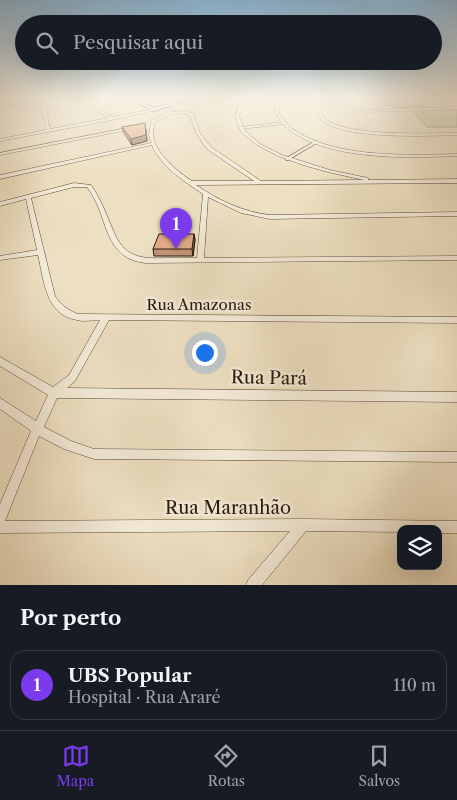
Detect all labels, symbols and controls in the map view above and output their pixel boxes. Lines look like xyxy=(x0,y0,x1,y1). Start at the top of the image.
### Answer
search box xyxy=(15,15,442,70)
icon: search xyxy=(33,29,61,57)
text: Pesquisar aqui xyxy=(73,31,203,54)
pin: 1 xyxy=(160,208,192,249)
street label: Rua Amazonas xyxy=(146,295,252,314)
your location xyxy=(192,340,218,366)
street label: Rua Pará xyxy=(231,366,308,390)
street label: Rua Maranhão xyxy=(165,497,291,519)
map controls xyxy=(397,525,442,570)
button: layers xyxy=(397,525,442,570)
text: Por perto xyxy=(20,605,121,630)
text: UBS Popular xyxy=(68,664,191,687)
text: 1 xyxy=(33,675,41,695)
text: 110 m xyxy=(393,675,436,695)
text: Hospital · Rua Araré xyxy=(68,687,221,707)
tab: Mapa xyxy=(57,742,94,790)
tab: Rotas xyxy=(208,742,245,790)
tab: Salvos xyxy=(359,742,400,790)

